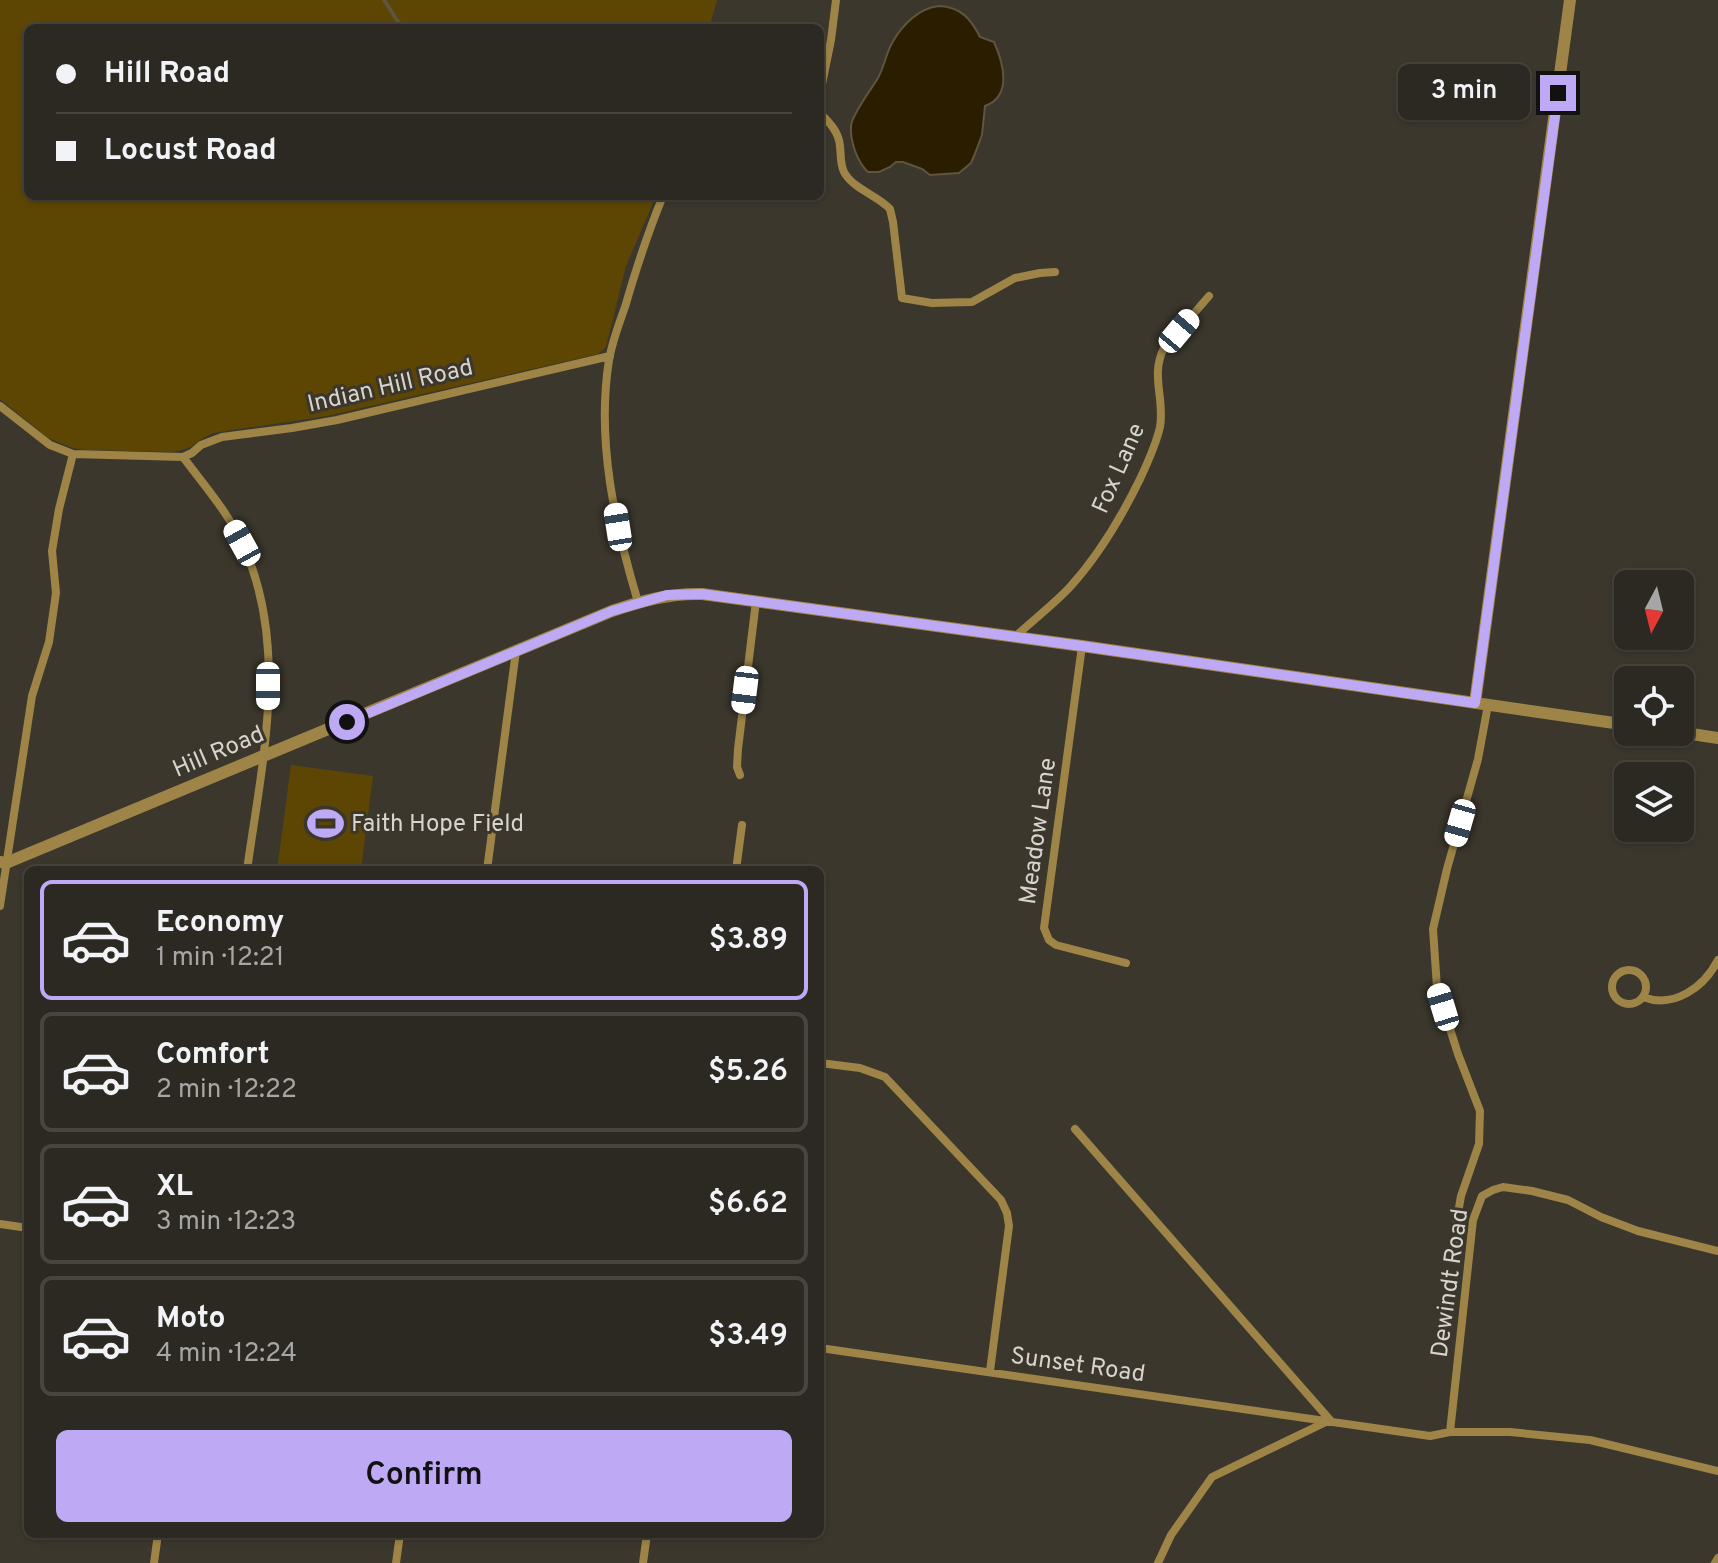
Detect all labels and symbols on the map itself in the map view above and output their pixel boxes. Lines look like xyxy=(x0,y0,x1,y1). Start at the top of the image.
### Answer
callout: 3 min xyxy=(1398,65,1530,121)
route end xyxy=(1540,75,1576,111)
car xyxy=(1154,305,1204,357)
street label: Indian Hill Road xyxy=(305,353,476,421)
street label: Fox Lane xyxy=(1087,419,1153,519)
car xyxy=(602,501,634,553)
car xyxy=(220,516,264,570)
north arrow xyxy=(1614,570,1694,650)
car xyxy=(256,662,280,710)
car xyxy=(730,665,760,715)
route start xyxy=(329,704,365,740)
street label: Hill Road xyxy=(168,720,269,786)
street label: Meadow Lane xyxy=(1014,756,1064,906)
car xyxy=(1442,797,1478,849)
sports icon: Faith Hope Field xyxy=(306,804,344,842)
place label: Faith Hope Field xyxy=(351,810,524,840)
car xyxy=(1425,981,1461,1033)
street label: Dewindt Road xyxy=(1426,1207,1476,1359)
street label: Sunset Road xyxy=(1009,1342,1147,1390)

